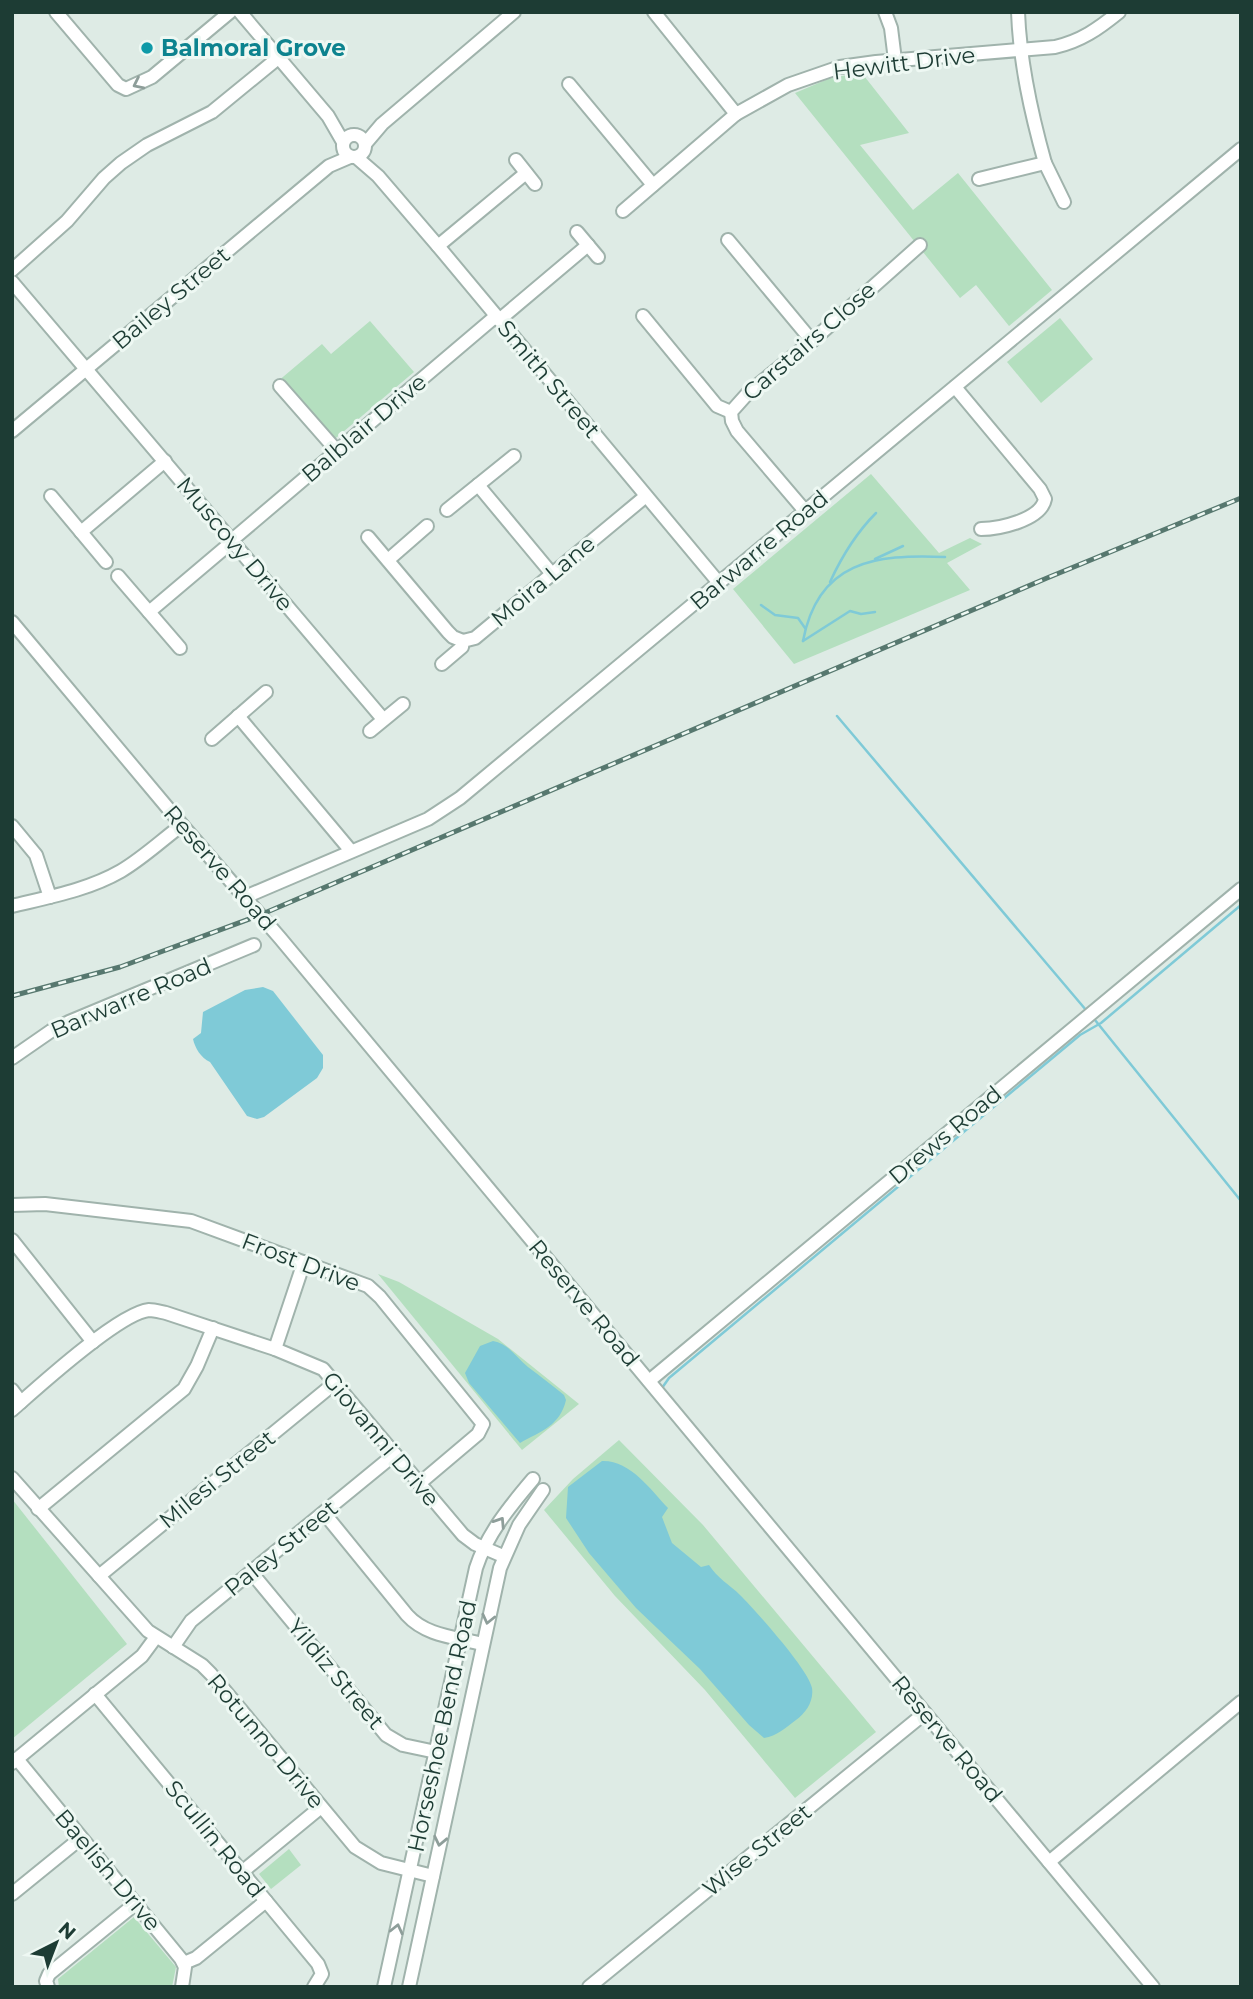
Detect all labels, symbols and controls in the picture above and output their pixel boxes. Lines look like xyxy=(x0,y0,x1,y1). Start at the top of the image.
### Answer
place label: Balmoral Grove xyxy=(161,34,346,62)
marker: Balmoral Grove xyxy=(139,40,155,56)
street label: Hewitt Drive xyxy=(831,40,977,86)
one-way arrow xyxy=(133,75,145,89)
street label: Bailey Street xyxy=(106,241,236,355)
street label: Carstairs Close xyxy=(737,276,881,406)
street label: Smith Street xyxy=(492,314,606,444)
street label: Balblair Drive xyxy=(296,368,432,488)
street label: Muscovy Drive xyxy=(171,471,299,617)
street label: Barwarre Road xyxy=(684,484,834,616)
street label: Moira Lane xyxy=(485,529,601,633)
street label: Reserve Road xyxy=(158,799,282,937)
street label: Barwarre Road xyxy=(46,952,216,1044)
street label: Drews Road xyxy=(883,1080,1007,1190)
street label: Frost Drive xyxy=(238,1227,364,1297)
street label: Reserve Road xyxy=(523,1234,645,1372)
street label: Giovanni Drive xyxy=(317,1366,445,1512)
street label: Milesi Street xyxy=(153,1424,281,1534)
street label: Paley Street xyxy=(219,1494,343,1602)
one-way arrow xyxy=(491,1516,504,1529)
street label: Horseshoe Bend Road xyxy=(402,1597,482,1855)
street label: Yildiz Street xyxy=(282,1613,390,1735)
one-way arrow xyxy=(481,1613,496,1625)
street label: Rotunno Drive xyxy=(201,1668,331,1814)
street label: Reserve Road xyxy=(886,1670,1008,1808)
street label: Scullin Road xyxy=(159,1775,271,1903)
street label: Wise Street xyxy=(697,1798,817,1902)
street label: Baelish Drive xyxy=(49,1803,167,1937)
one-way arrow xyxy=(434,1835,449,1847)
north arrow xyxy=(21,1908,91,1978)
text: N xyxy=(54,1917,80,1944)
one-way arrow xyxy=(389,1923,404,1935)

